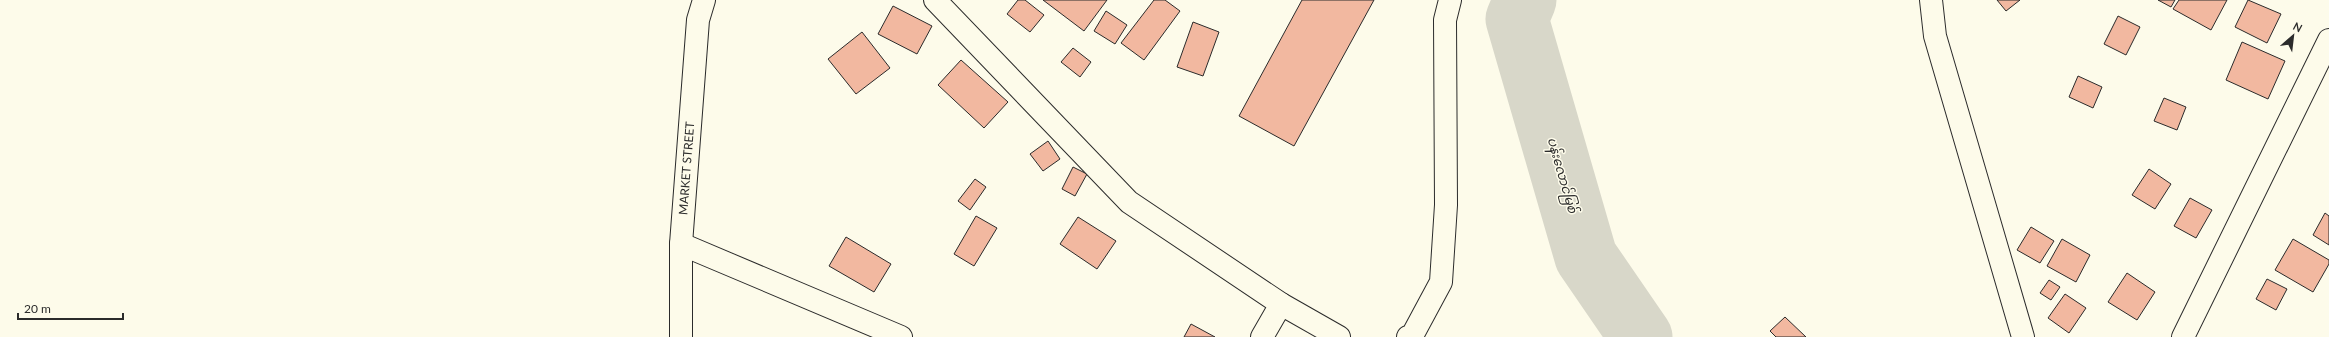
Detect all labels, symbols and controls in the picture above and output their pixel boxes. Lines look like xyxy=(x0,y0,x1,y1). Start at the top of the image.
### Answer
north arrow xyxy=(2273,16,2313,56)
text: N xyxy=(2291,19,2305,34)
street label: MARKET STREET xyxy=(675,121,697,215)
water label: ပန်းလောင်မြစ် xyxy=(1541,135,1583,217)
scale bar xyxy=(18,295,123,321)
text: 20 m xyxy=(24,301,51,316)

